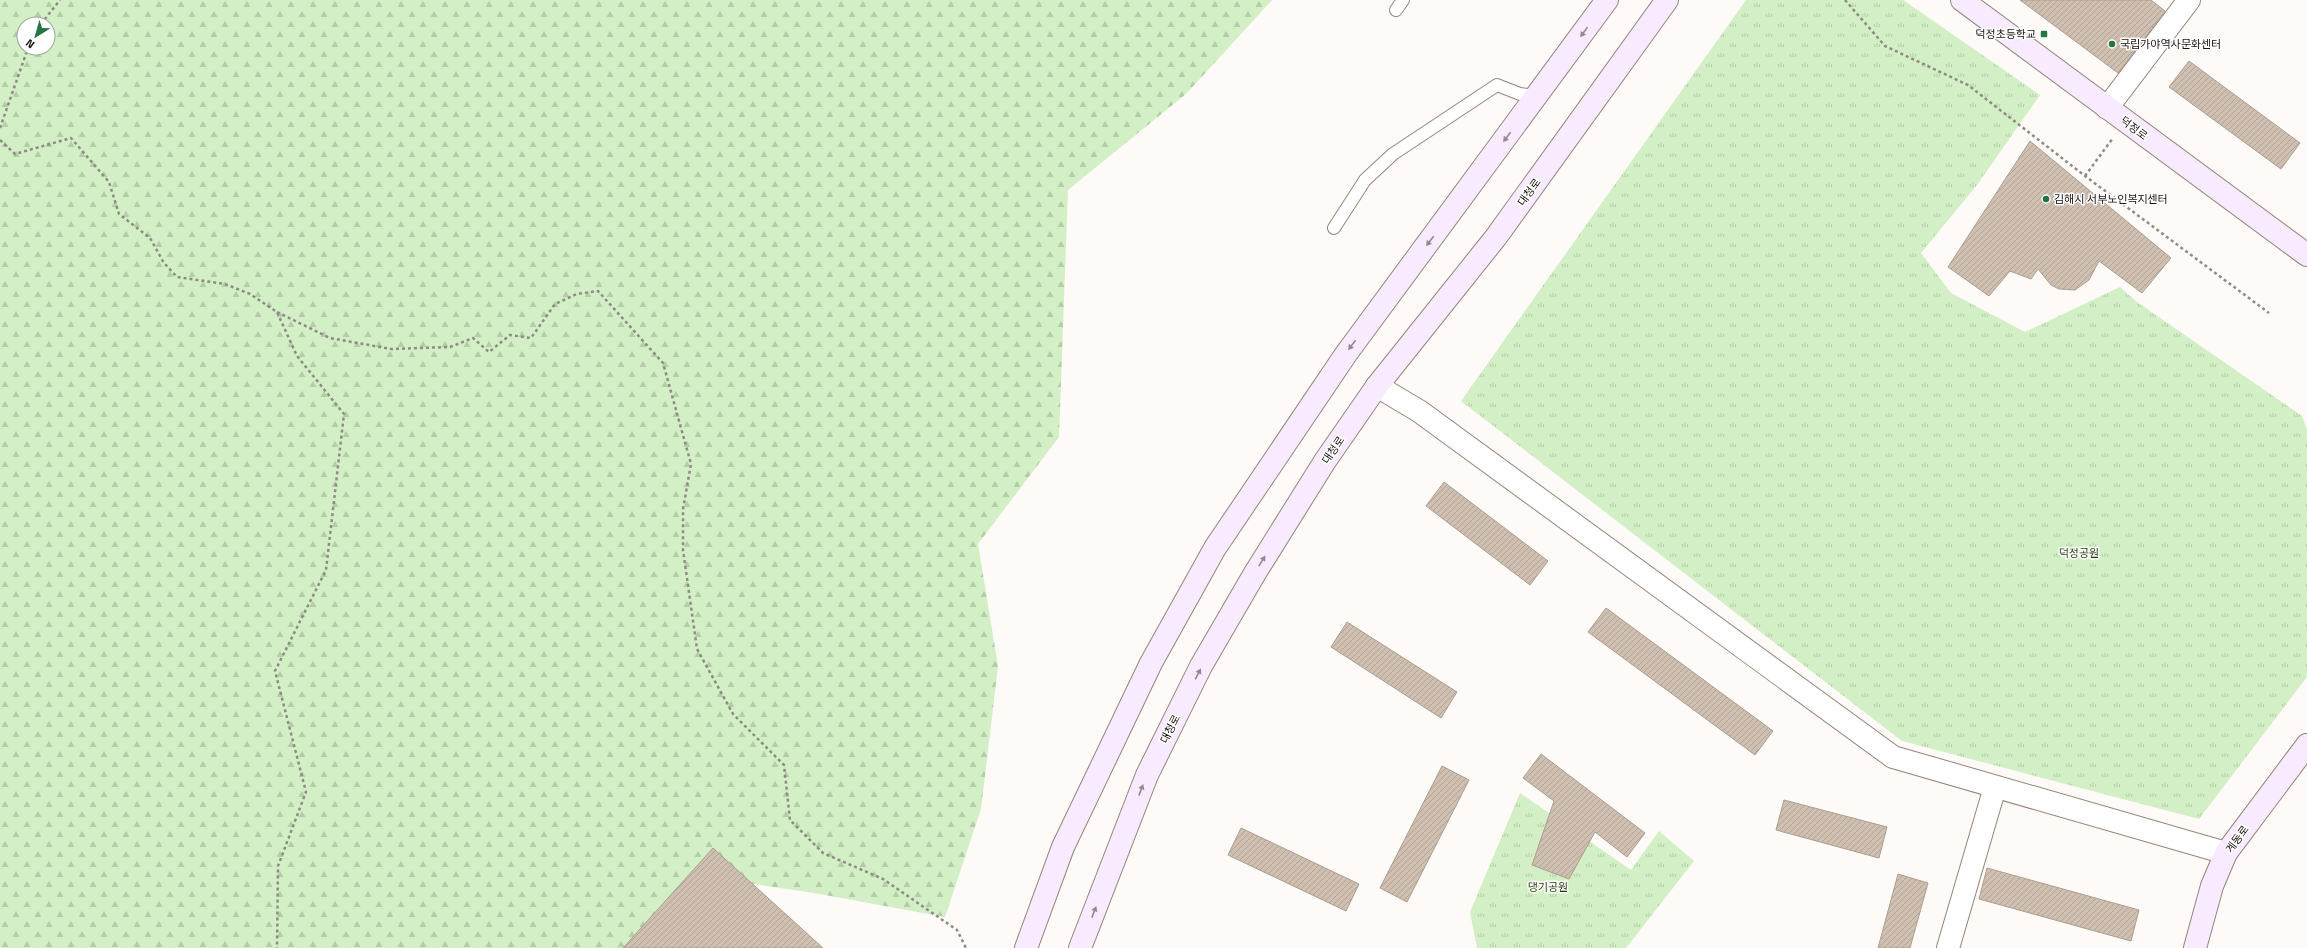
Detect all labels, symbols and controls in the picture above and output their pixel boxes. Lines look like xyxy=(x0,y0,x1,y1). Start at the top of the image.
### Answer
north arrow xyxy=(16,16,56,56)
one-way arrow xyxy=(1580,26,1588,37)
place label: 덕정초등학교 xyxy=(1975,26,2036,42)
marker: 덕정초등학교 xyxy=(2039,29,2049,39)
text: N xyxy=(22,35,38,53)
place label: 국립가야역사문화센터 xyxy=(2120,36,2221,52)
marker: 국립가야역사문화센터 xyxy=(2107,39,2117,49)
street label: 덕정로 xyxy=(2117,112,2151,144)
one-way arrow xyxy=(1503,131,1512,142)
street label: 대청로 xyxy=(1514,175,1544,209)
place label: 김해시 서부노인복지센터 xyxy=(2054,191,2168,207)
marker: 김해시 서부노인복지센터 xyxy=(2041,194,2051,204)
one-way arrow xyxy=(1426,235,1434,246)
one-way arrow xyxy=(1348,340,1356,351)
street label: 대청로 xyxy=(1318,433,1348,467)
park label: 덕정공원 xyxy=(2059,545,2099,561)
one-way arrow xyxy=(1259,555,1266,567)
one-way arrow xyxy=(1195,668,1201,679)
street label: 대청로 xyxy=(1156,712,1184,746)
one-way arrow xyxy=(1138,784,1144,796)
street label: 계동로 xyxy=(2222,822,2252,856)
park label: 댕기공원 xyxy=(1528,879,1568,895)
one-way arrow xyxy=(1091,905,1097,917)

